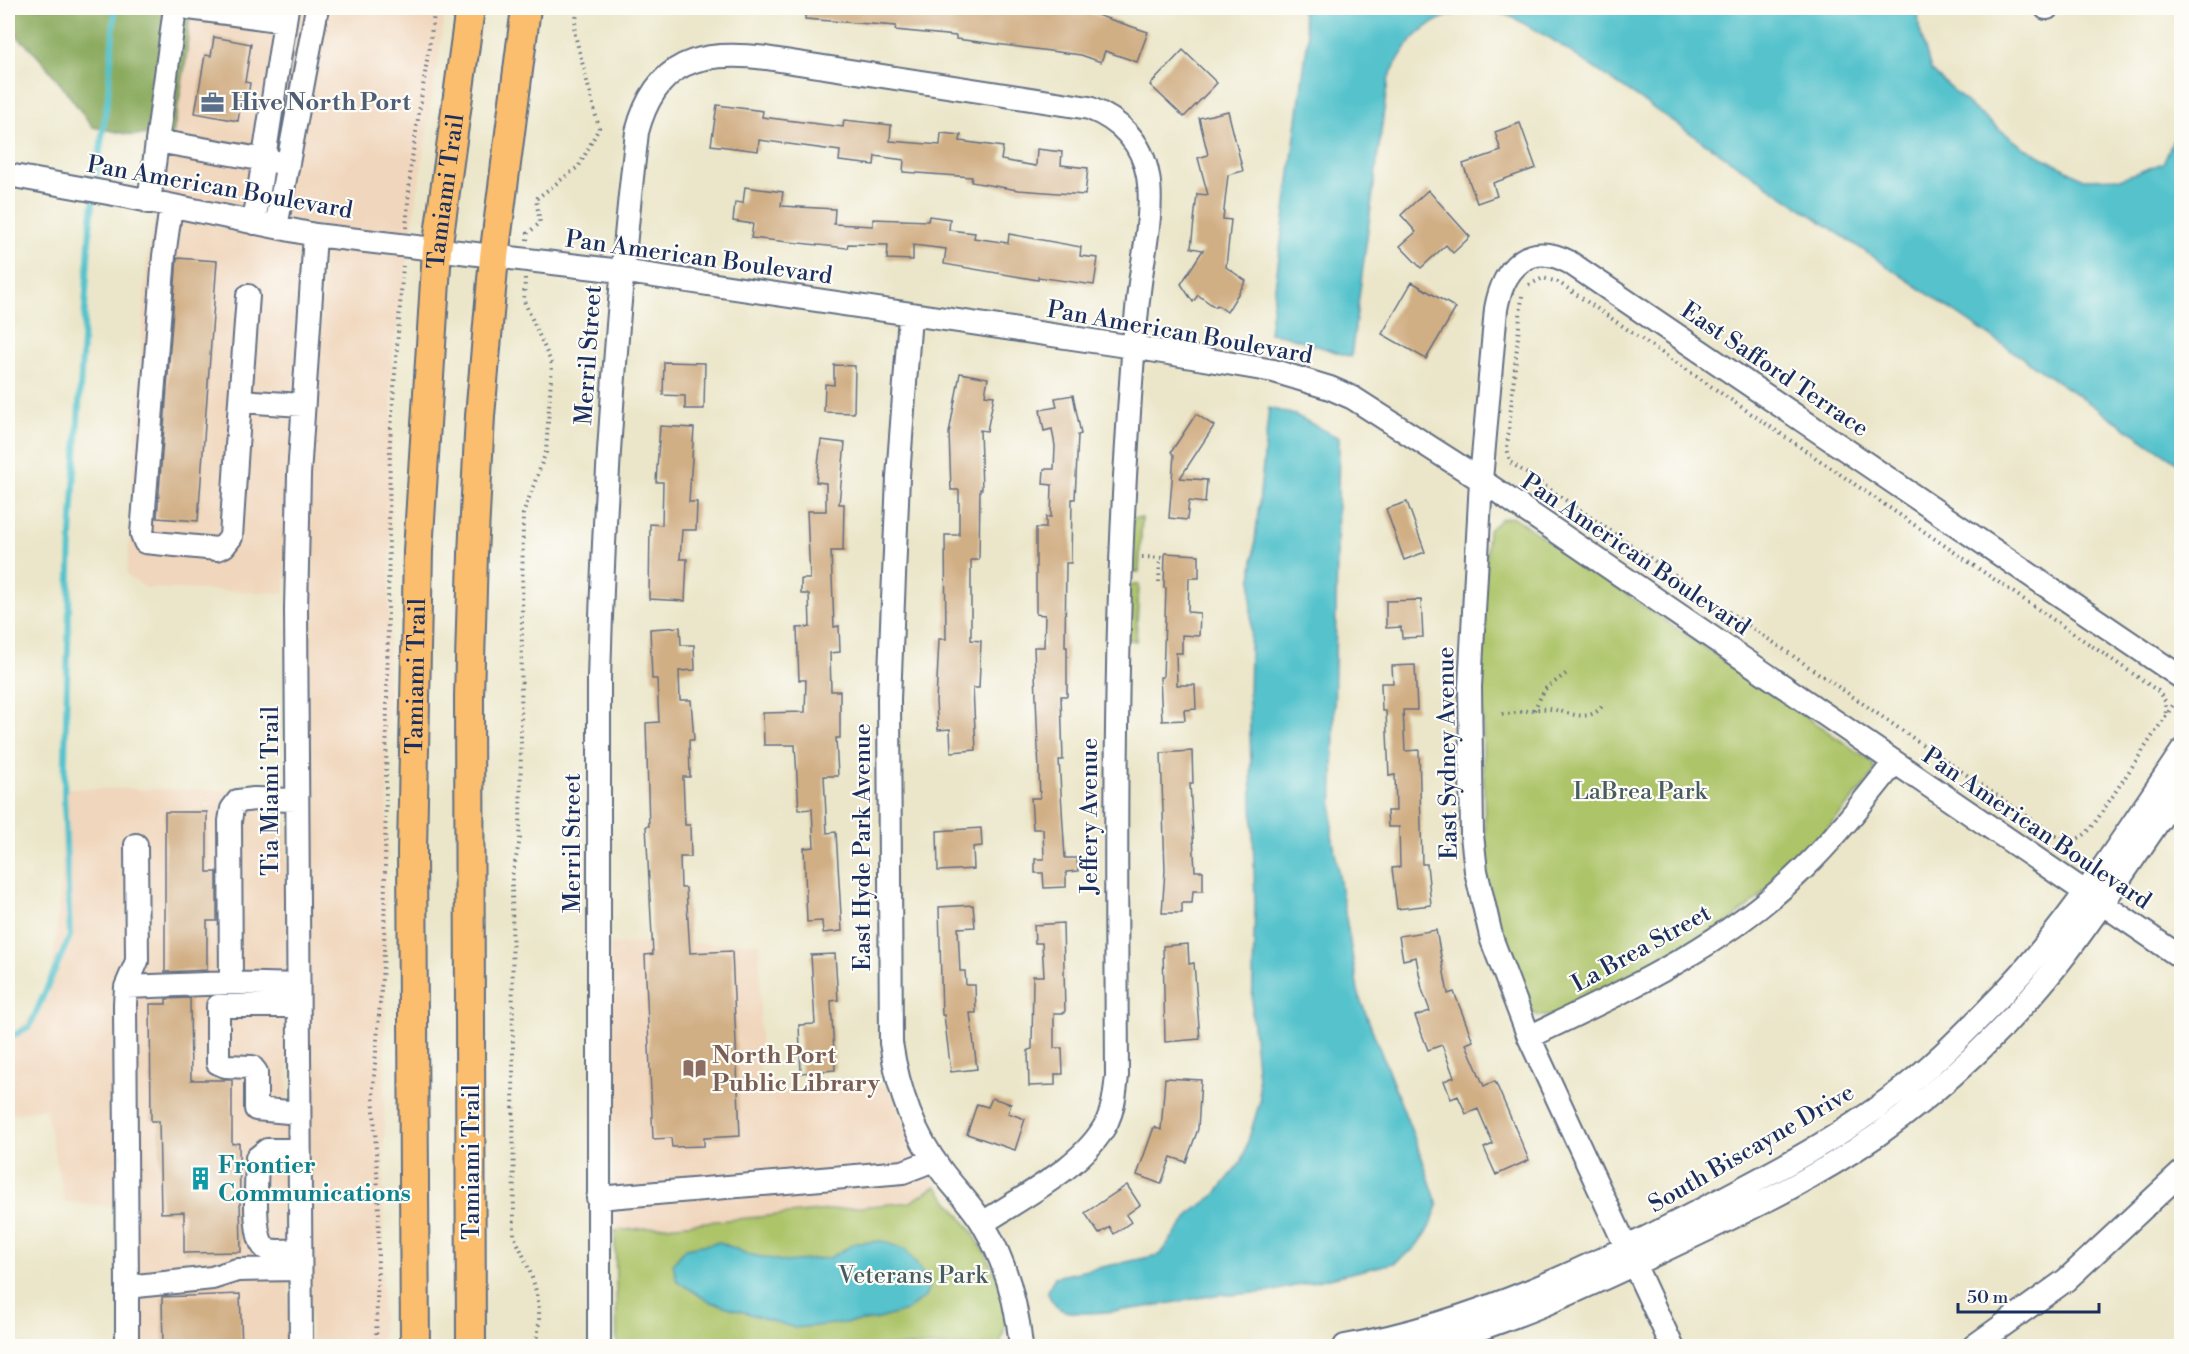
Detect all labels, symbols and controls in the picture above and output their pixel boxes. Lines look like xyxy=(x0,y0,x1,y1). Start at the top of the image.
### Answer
place label: Hive North Port xyxy=(231,88,411,118)
office icon: Hive North Port xyxy=(200,89,226,115)
street label: Tamiami Trail xyxy=(422,112,471,270)
street label: Pan American Boulevard xyxy=(85,150,355,226)
street label: Pan American Boulevard xyxy=(563,224,835,292)
street label: Merril Street xyxy=(569,284,609,426)
street label: Pan American Boulevard xyxy=(1045,295,1315,371)
street label: East Safford Terrace xyxy=(1675,296,1874,444)
street label: Pan American Boulevard xyxy=(1515,467,1756,643)
street label: Tamiami Trail xyxy=(400,598,433,754)
street label: East Sydney Avenue xyxy=(1431,646,1465,860)
street label: Tia Miami Trail xyxy=(256,706,286,876)
street label: East Hyde Park Avenue xyxy=(848,723,878,971)
street label: Jeffery Avenue xyxy=(1075,738,1105,895)
street label: Pan American Boulevard xyxy=(1916,741,2157,917)
street label: Merril Street xyxy=(558,772,588,913)
park label: LaBrea Park xyxy=(1573,777,1709,807)
street label: La Brea Street xyxy=(1567,898,1717,999)
place label: North Port Public Library xyxy=(712,1041,881,1099)
library icon: North Port Public Library xyxy=(681,1056,707,1082)
street label: South Biscayne Drive xyxy=(1643,1078,1860,1220)
street label: Tamiami Trail xyxy=(457,1084,487,1240)
place label: Frontier Communications xyxy=(218,1151,411,1209)
building icon: Frontier Communications xyxy=(187,1166,213,1192)
park label: Veterans Park xyxy=(837,1261,989,1291)
scale bar xyxy=(1958,1276,2099,1314)
text: 50 m xyxy=(1967,1286,2009,1309)

